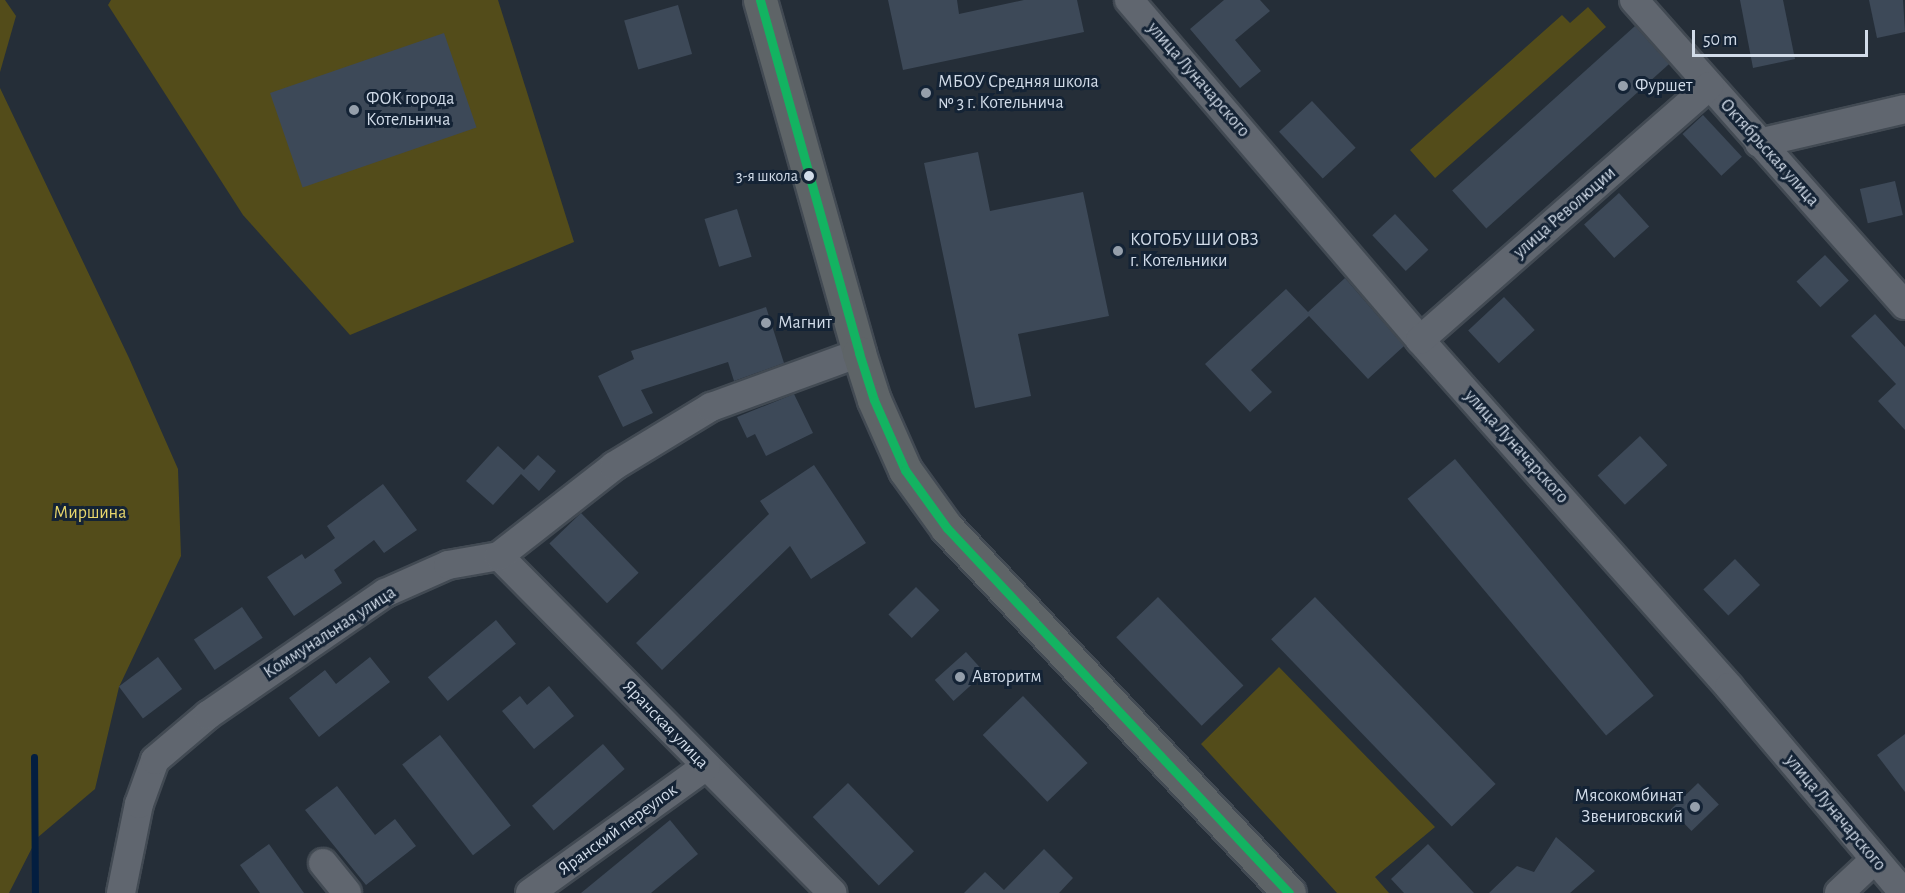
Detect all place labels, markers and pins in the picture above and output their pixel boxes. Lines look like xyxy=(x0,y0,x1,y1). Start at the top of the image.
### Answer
place label: МБОУ Средняя школа № 3 г. Котельнича xyxy=(938,72,1099,115)
place label: Фуршет xyxy=(1635,75,1693,97)
marker: Фуршет xyxy=(1616,79,1630,93)
marker: МБОУ Средняя школа № 3 г. Котельнича xyxy=(919,86,933,100)
place label: ФОК города Котельнича xyxy=(366,89,455,132)
marker: ФОК города Котельнича xyxy=(347,103,361,117)
place label: 3-я школа xyxy=(736,166,798,186)
marker: 3-я школа xyxy=(803,170,815,182)
place label: КОГОБУ ШИ ОВЗ г. Котельники xyxy=(1130,230,1259,272)
marker: КОГОБУ ШИ ОВЗ г. Котельники xyxy=(1111,244,1125,258)
place label: Магнит xyxy=(778,312,832,334)
marker: Магнит xyxy=(759,316,773,330)
place label: Авторитм xyxy=(972,666,1042,688)
marker: Авторитм xyxy=(953,670,967,684)
place label: Мясокомбинат Звениговский xyxy=(1575,786,1683,828)
marker: Мясокомбинат Звениговский xyxy=(1688,800,1702,814)

